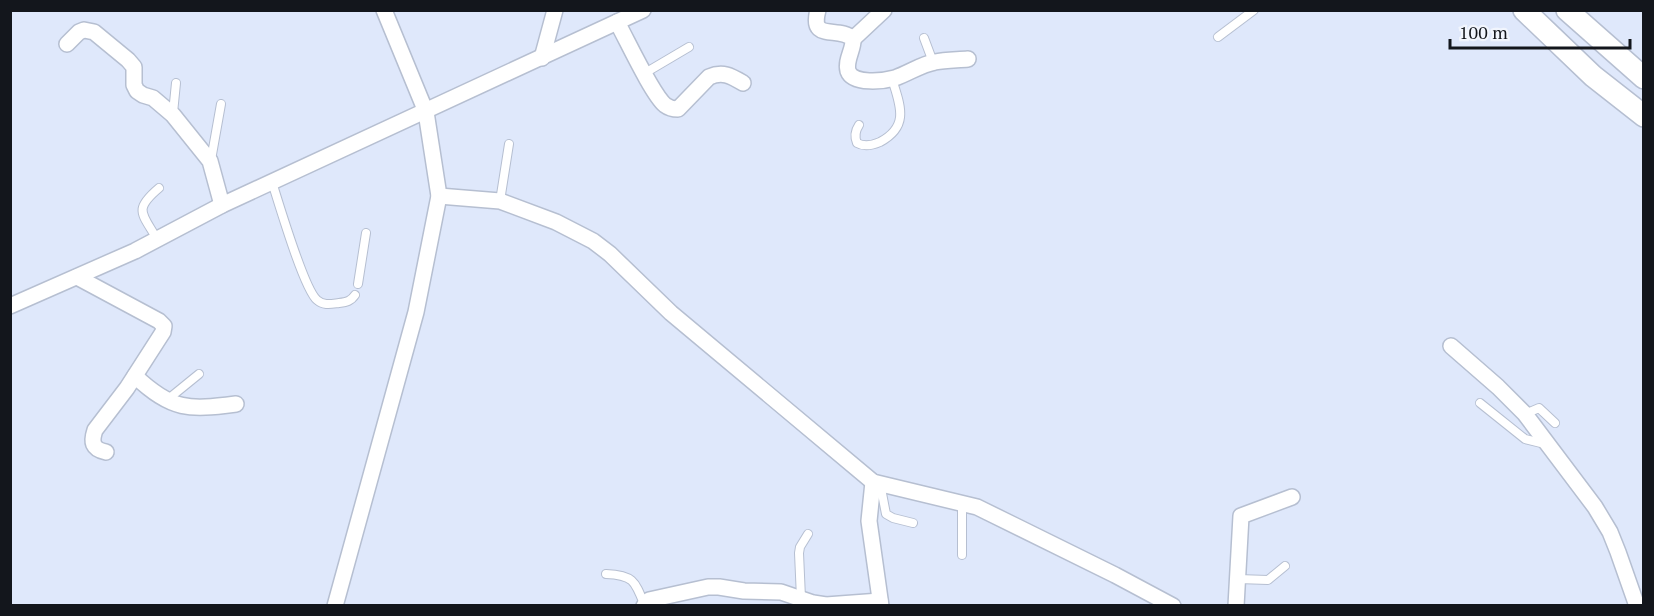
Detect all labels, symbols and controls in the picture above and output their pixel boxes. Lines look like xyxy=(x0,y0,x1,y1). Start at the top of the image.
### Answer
scale bar xyxy=(1450,12,1630,50)
text: 100 m xyxy=(1459,20,1508,44)

